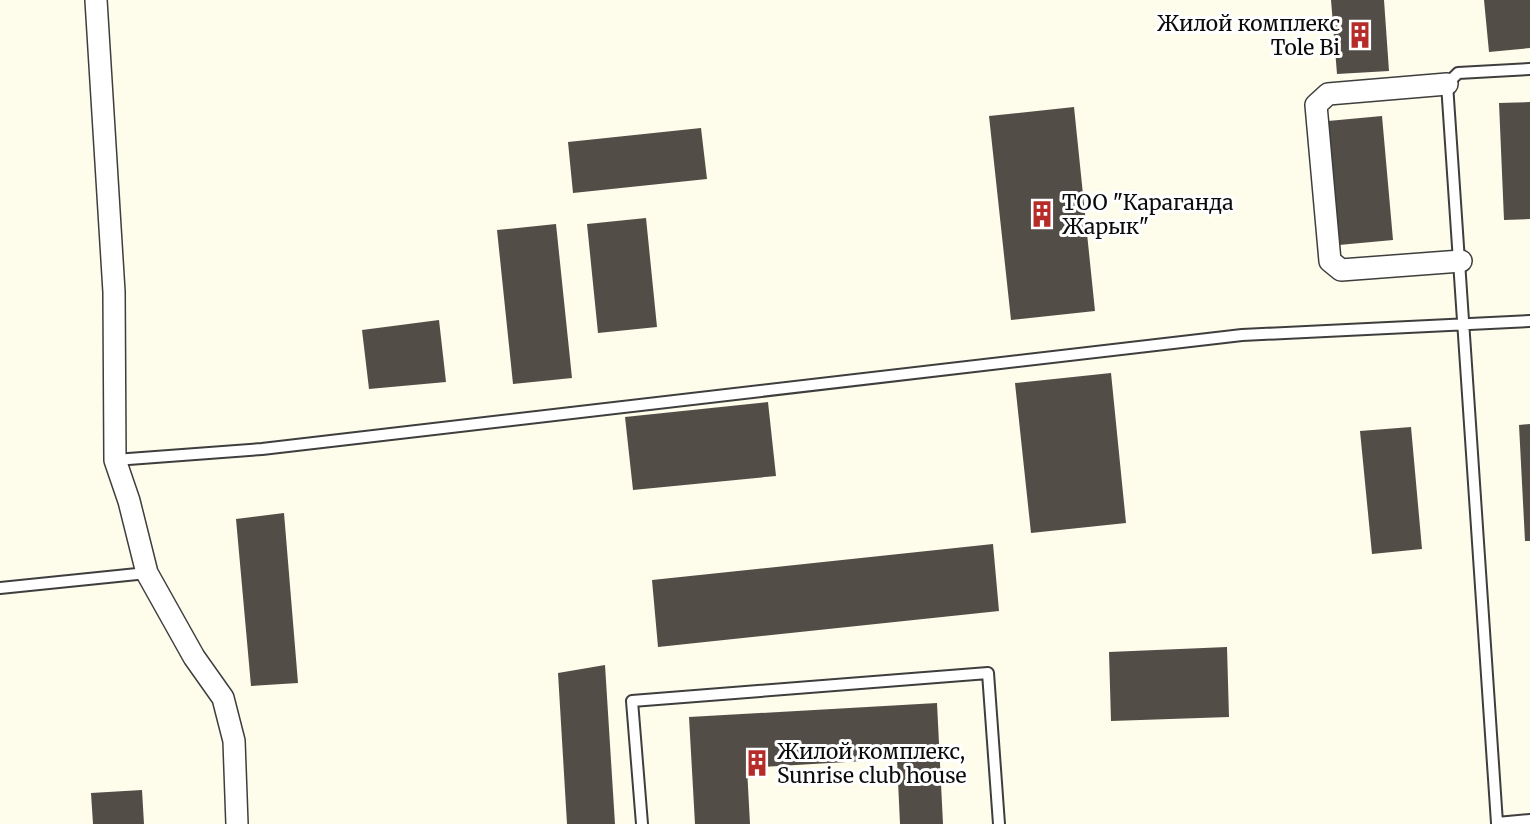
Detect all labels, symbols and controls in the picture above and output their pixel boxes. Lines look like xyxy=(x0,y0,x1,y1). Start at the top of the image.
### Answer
place label: Жилой комплекс Tole Bi xyxy=(1157,10,1340,61)
building icon: Жилой комплекс Tole Bi xyxy=(1345,20,1375,50)
place label: ТОО "Караганда Жарык" xyxy=(1062,189,1233,240)
building icon: ТОО "Караганда Жарык" xyxy=(1027,199,1057,229)
place label: Жилой комплекс, Sunrise club house xyxy=(777,738,967,789)
building icon: Жилой комплекс, Sunrise club house xyxy=(742,748,772,778)

